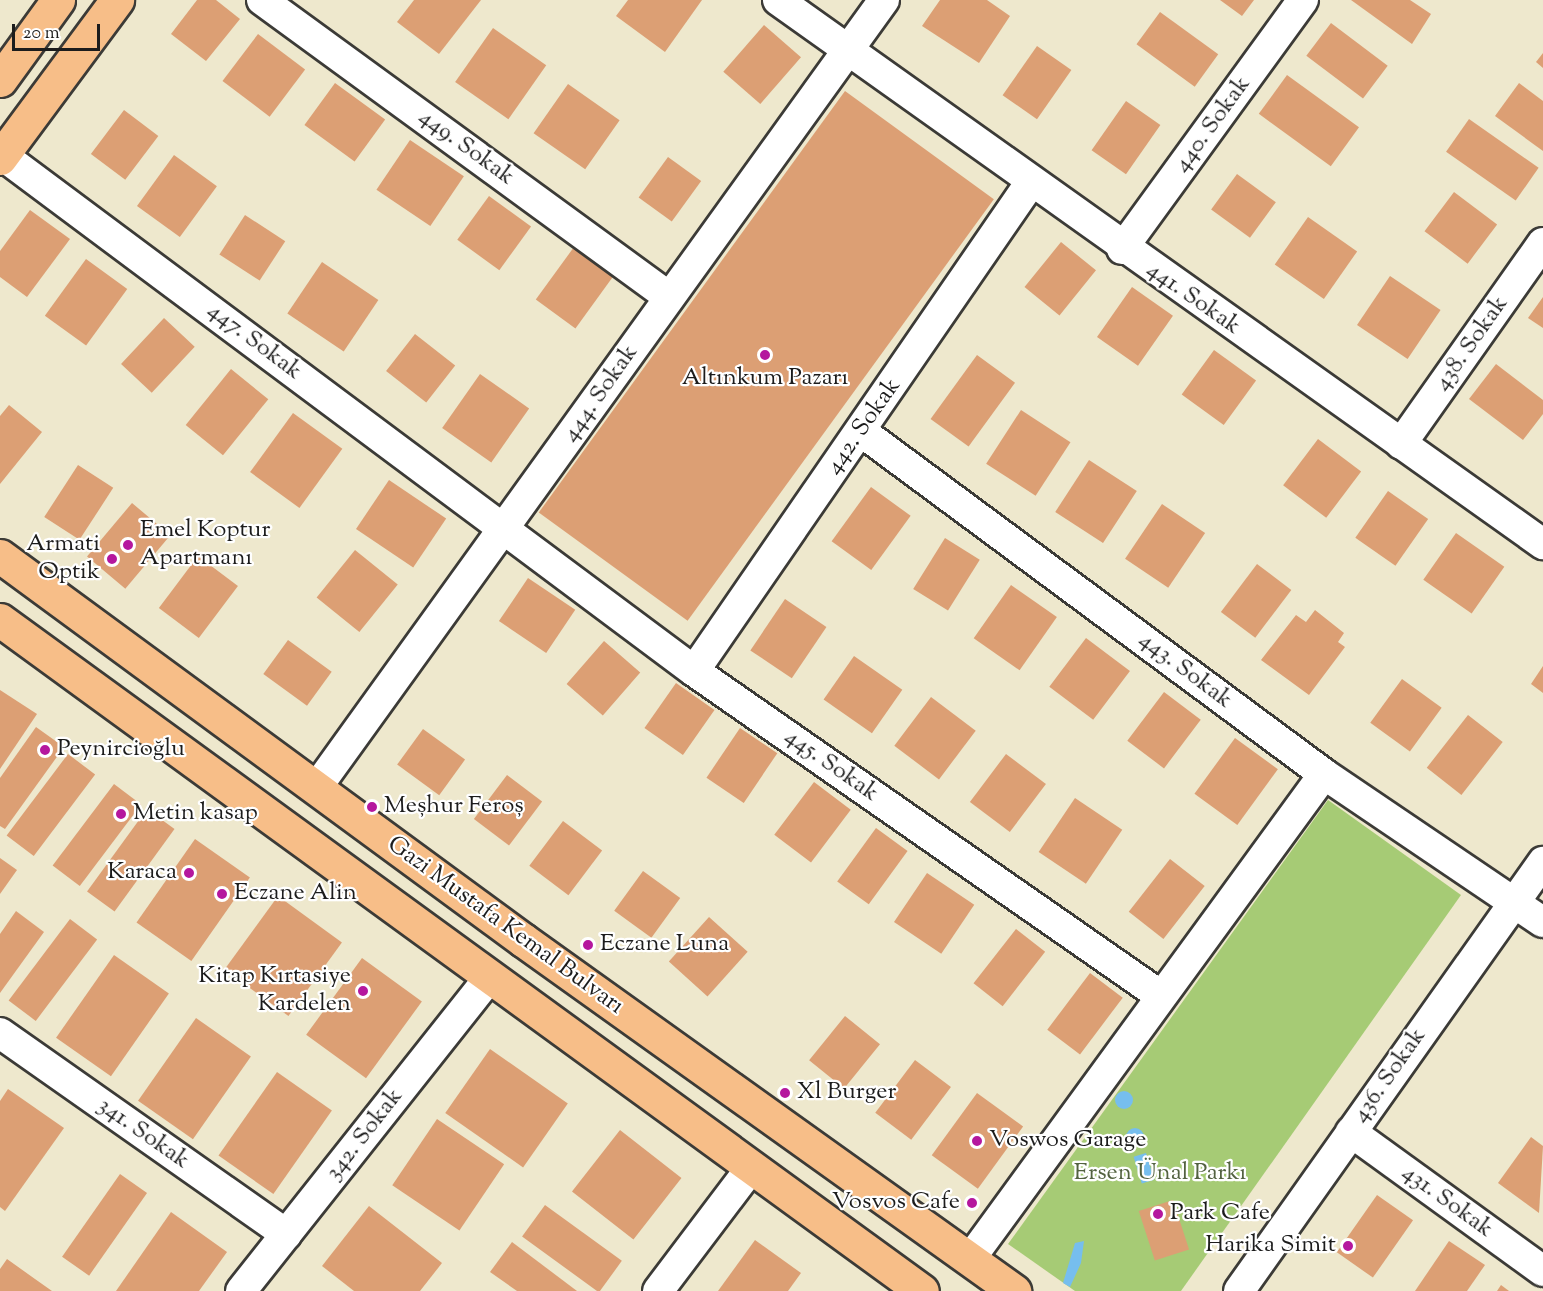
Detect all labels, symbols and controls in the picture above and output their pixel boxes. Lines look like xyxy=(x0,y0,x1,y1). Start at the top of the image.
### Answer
scale bar xyxy=(15,12,104,50)
text: 20 m xyxy=(23,21,60,47)
street label: 440. Sokak xyxy=(1169,71,1257,179)
street label: 449. Sokak xyxy=(412,104,520,192)
street label: 441. Sokak xyxy=(1140,256,1246,342)
street label: 438. Sokak xyxy=(1429,291,1515,397)
street label: 447. Sokak xyxy=(201,297,307,387)
street label: 444. Sokak xyxy=(557,340,645,448)
marker: Altınkum Pazarı xyxy=(758,348,772,362)
place label: Altınkum Pazarı xyxy=(682,365,848,393)
street label: 442. Sokak xyxy=(820,373,908,481)
place label: Emel Koptur Apartmanı xyxy=(140,517,270,573)
place label: Armati Optik xyxy=(26,531,100,587)
marker: Emel Koptur Apartmanı xyxy=(121,538,135,552)
marker: Armati Optik xyxy=(105,552,119,566)
street label: 443. Sokak xyxy=(1133,627,1237,715)
street label: 445. Sokak xyxy=(778,723,884,809)
place label: Peynircioğlu xyxy=(57,736,185,764)
marker: Peynircioğlu xyxy=(38,743,52,757)
place label: Meşhur Feroş xyxy=(384,793,524,821)
place label: Metin kasap xyxy=(133,800,258,828)
marker: Meşhur Feroş xyxy=(365,800,379,814)
marker: Metin kasap xyxy=(114,807,128,821)
street label: Gazi Mustafa Kemal Bulvarı xyxy=(381,831,629,1021)
place label: Karaca xyxy=(107,859,177,887)
marker: Karaca xyxy=(182,866,196,880)
place label: Eczane Alin xyxy=(234,880,357,908)
marker: Eczane Alin xyxy=(215,887,229,901)
place label: Eczane Luna xyxy=(600,931,729,959)
marker: Eczane Luna xyxy=(581,938,595,952)
place label: Kitap Kırtasiye Kardelen xyxy=(198,963,351,1019)
marker: Kitap Kırtasiye Kardelen xyxy=(356,984,370,998)
street label: 436. Sokak xyxy=(1347,1023,1433,1129)
place label: Xl Burger xyxy=(797,1079,897,1107)
street label: 342. Sokak xyxy=(320,1083,410,1187)
marker: Xl Burger xyxy=(778,1086,792,1100)
street label: 341. Sokak xyxy=(91,1092,195,1176)
place label: Voswos Garage xyxy=(989,1127,1146,1155)
marker: Voswos Garage xyxy=(970,1134,984,1148)
street label: 431. Sokak xyxy=(1396,1159,1498,1245)
park label: Ersen Ünal Parkı xyxy=(1074,1160,1246,1188)
place label: Vosvos Cafe xyxy=(832,1189,960,1217)
marker: Vosvos Cafe xyxy=(965,1196,979,1210)
place label: Park Cafe xyxy=(1170,1200,1270,1228)
marker: Park Cafe xyxy=(1151,1207,1165,1221)
place label: Harika Simit xyxy=(1205,1232,1336,1260)
marker: Harika Simit xyxy=(1341,1239,1355,1253)

